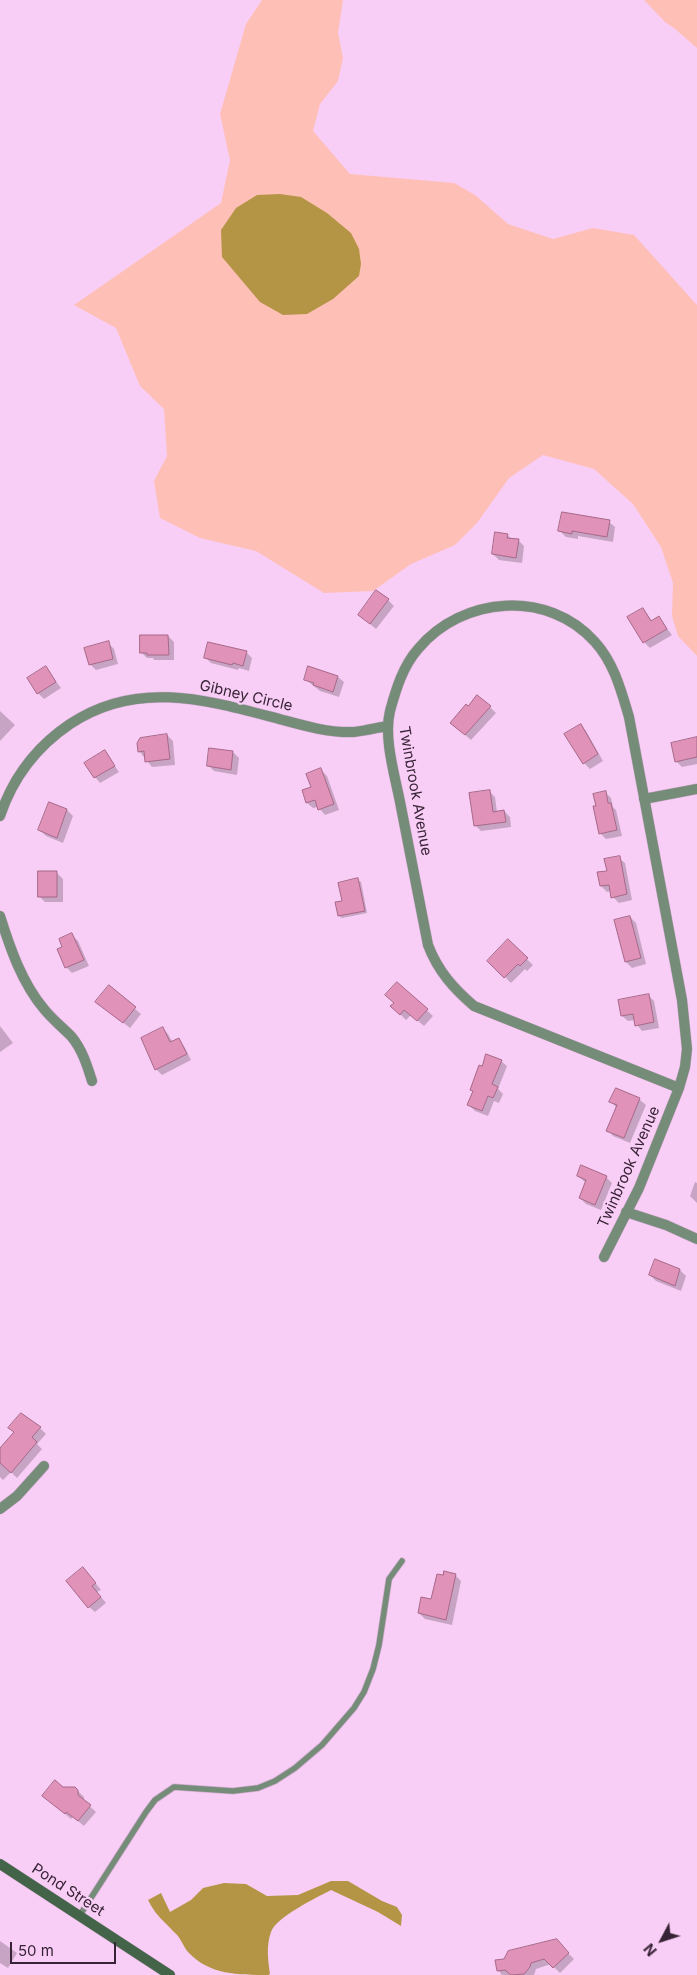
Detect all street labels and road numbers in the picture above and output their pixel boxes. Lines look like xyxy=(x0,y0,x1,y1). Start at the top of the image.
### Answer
street label: Gibney Circle xyxy=(198,677,294,715)
street label: Twinbrook Avenue xyxy=(395,725,435,857)
street label: Twinbrook Avenue xyxy=(594,1103,664,1231)
street label: Pond Street xyxy=(28,1860,108,1920)

